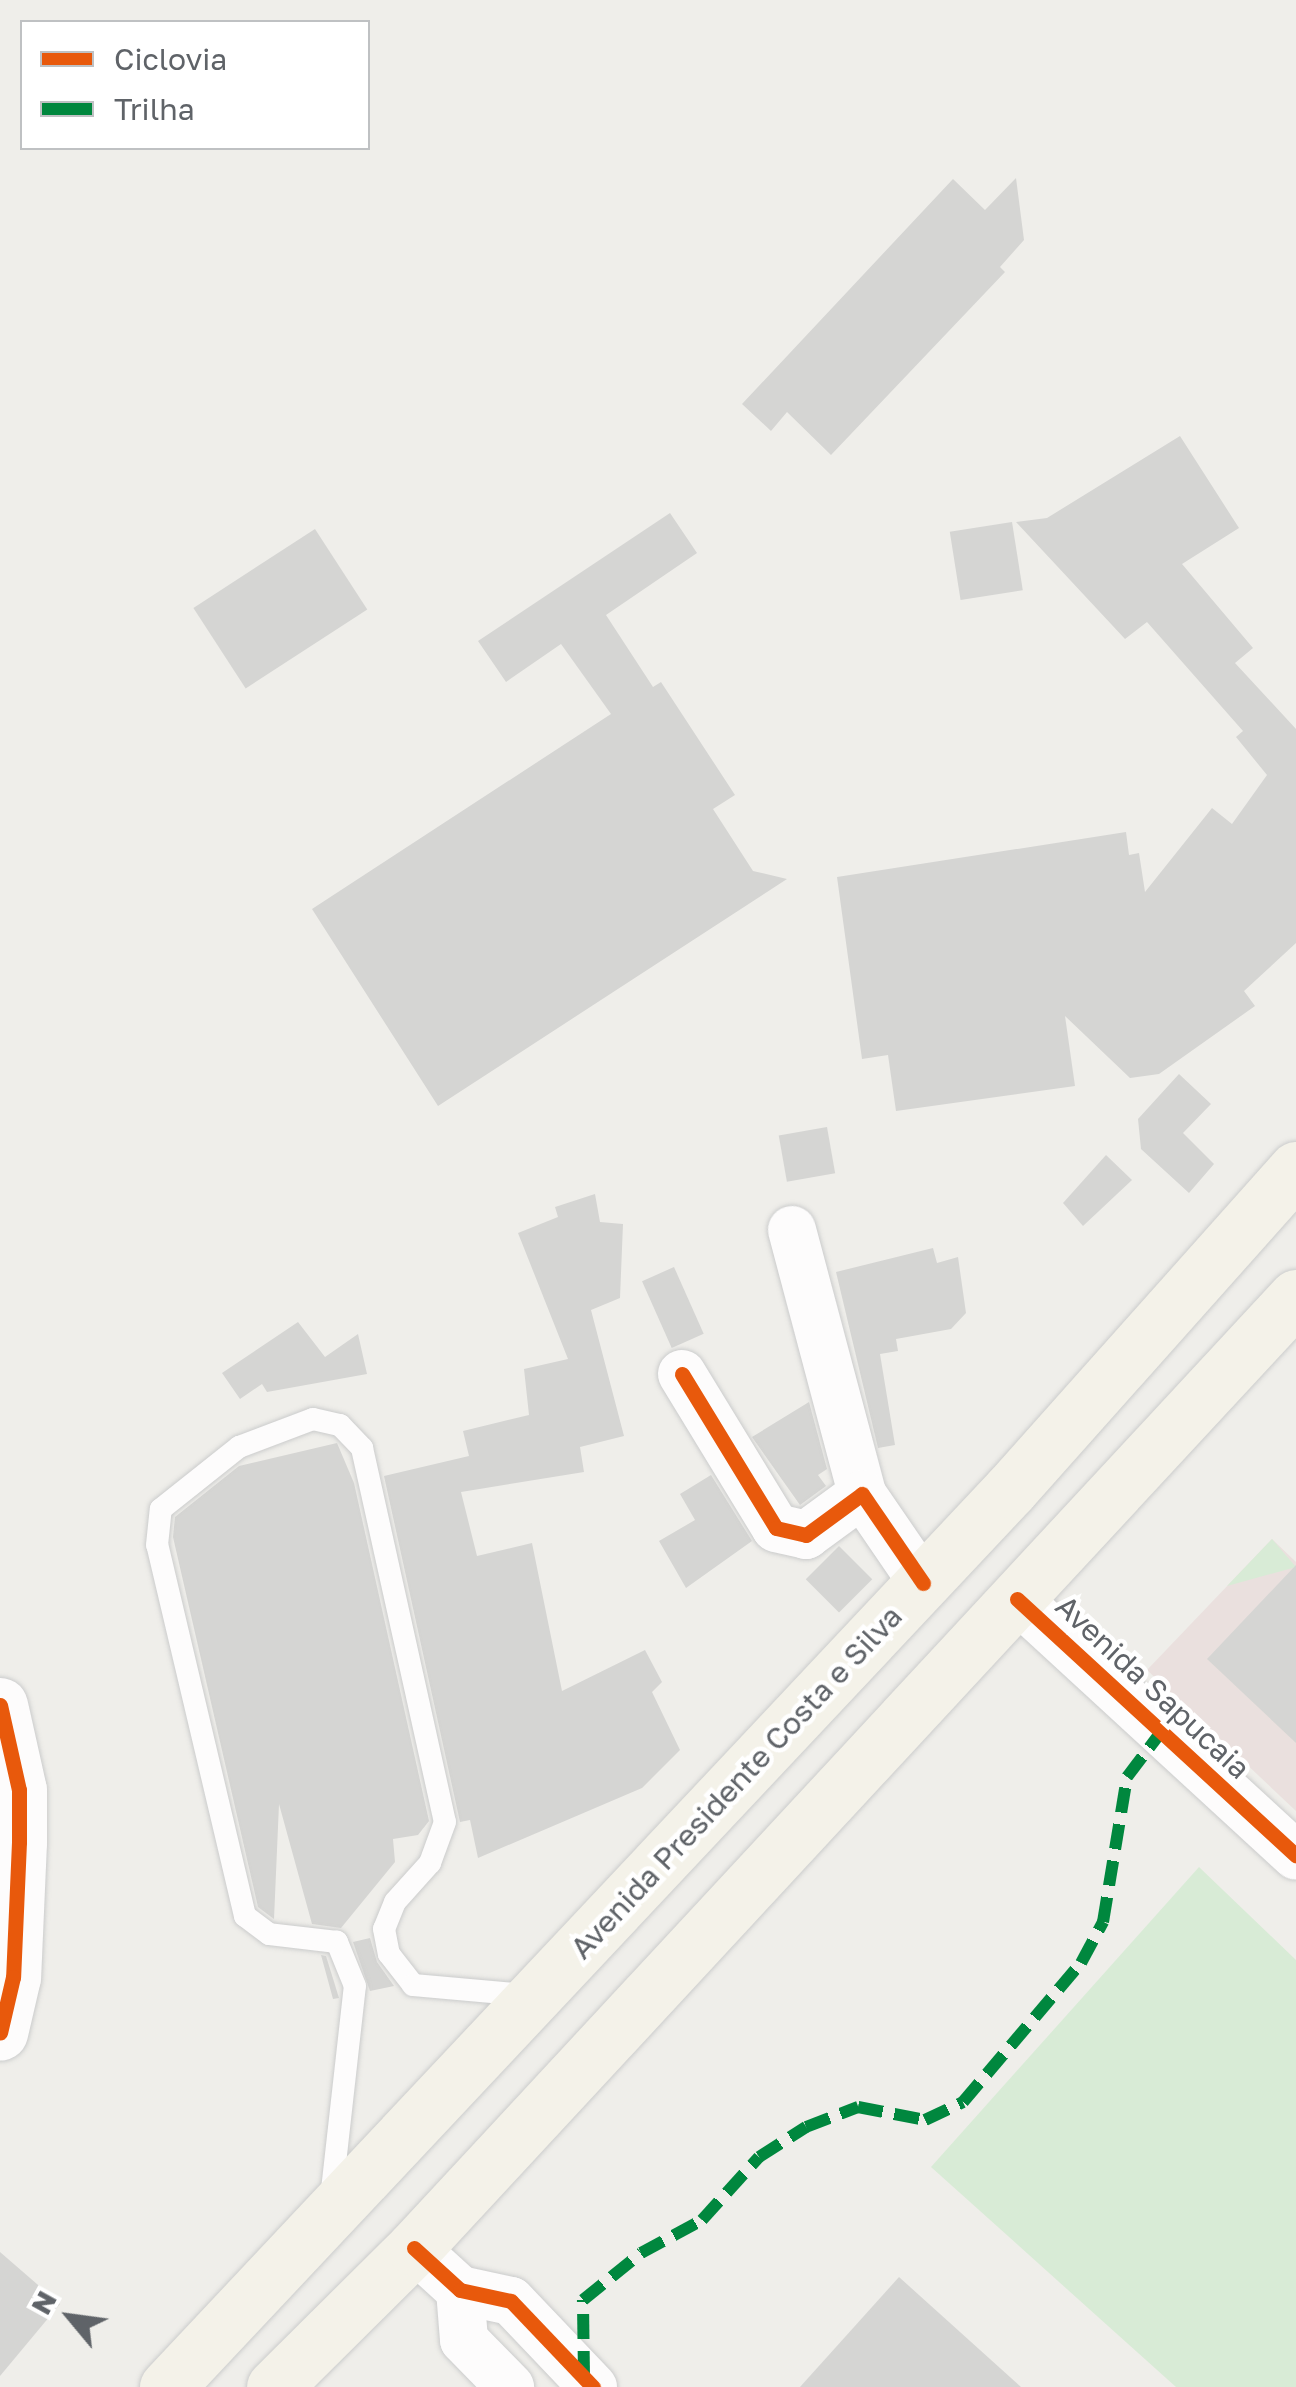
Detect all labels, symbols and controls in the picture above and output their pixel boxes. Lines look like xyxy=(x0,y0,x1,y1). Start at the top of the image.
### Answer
legend xyxy=(20,20,370,150)
text: Ciclovia xyxy=(114,41,227,77)
text: Trilha xyxy=(114,91,195,127)
street label: Avenida Sapucaia xyxy=(1048,1588,1258,1786)
street label: Avenida Presidente Costa e Silva xyxy=(563,1598,909,1966)
north arrow xyxy=(20,2267,120,2367)
text: N xyxy=(24,2285,63,2320)

